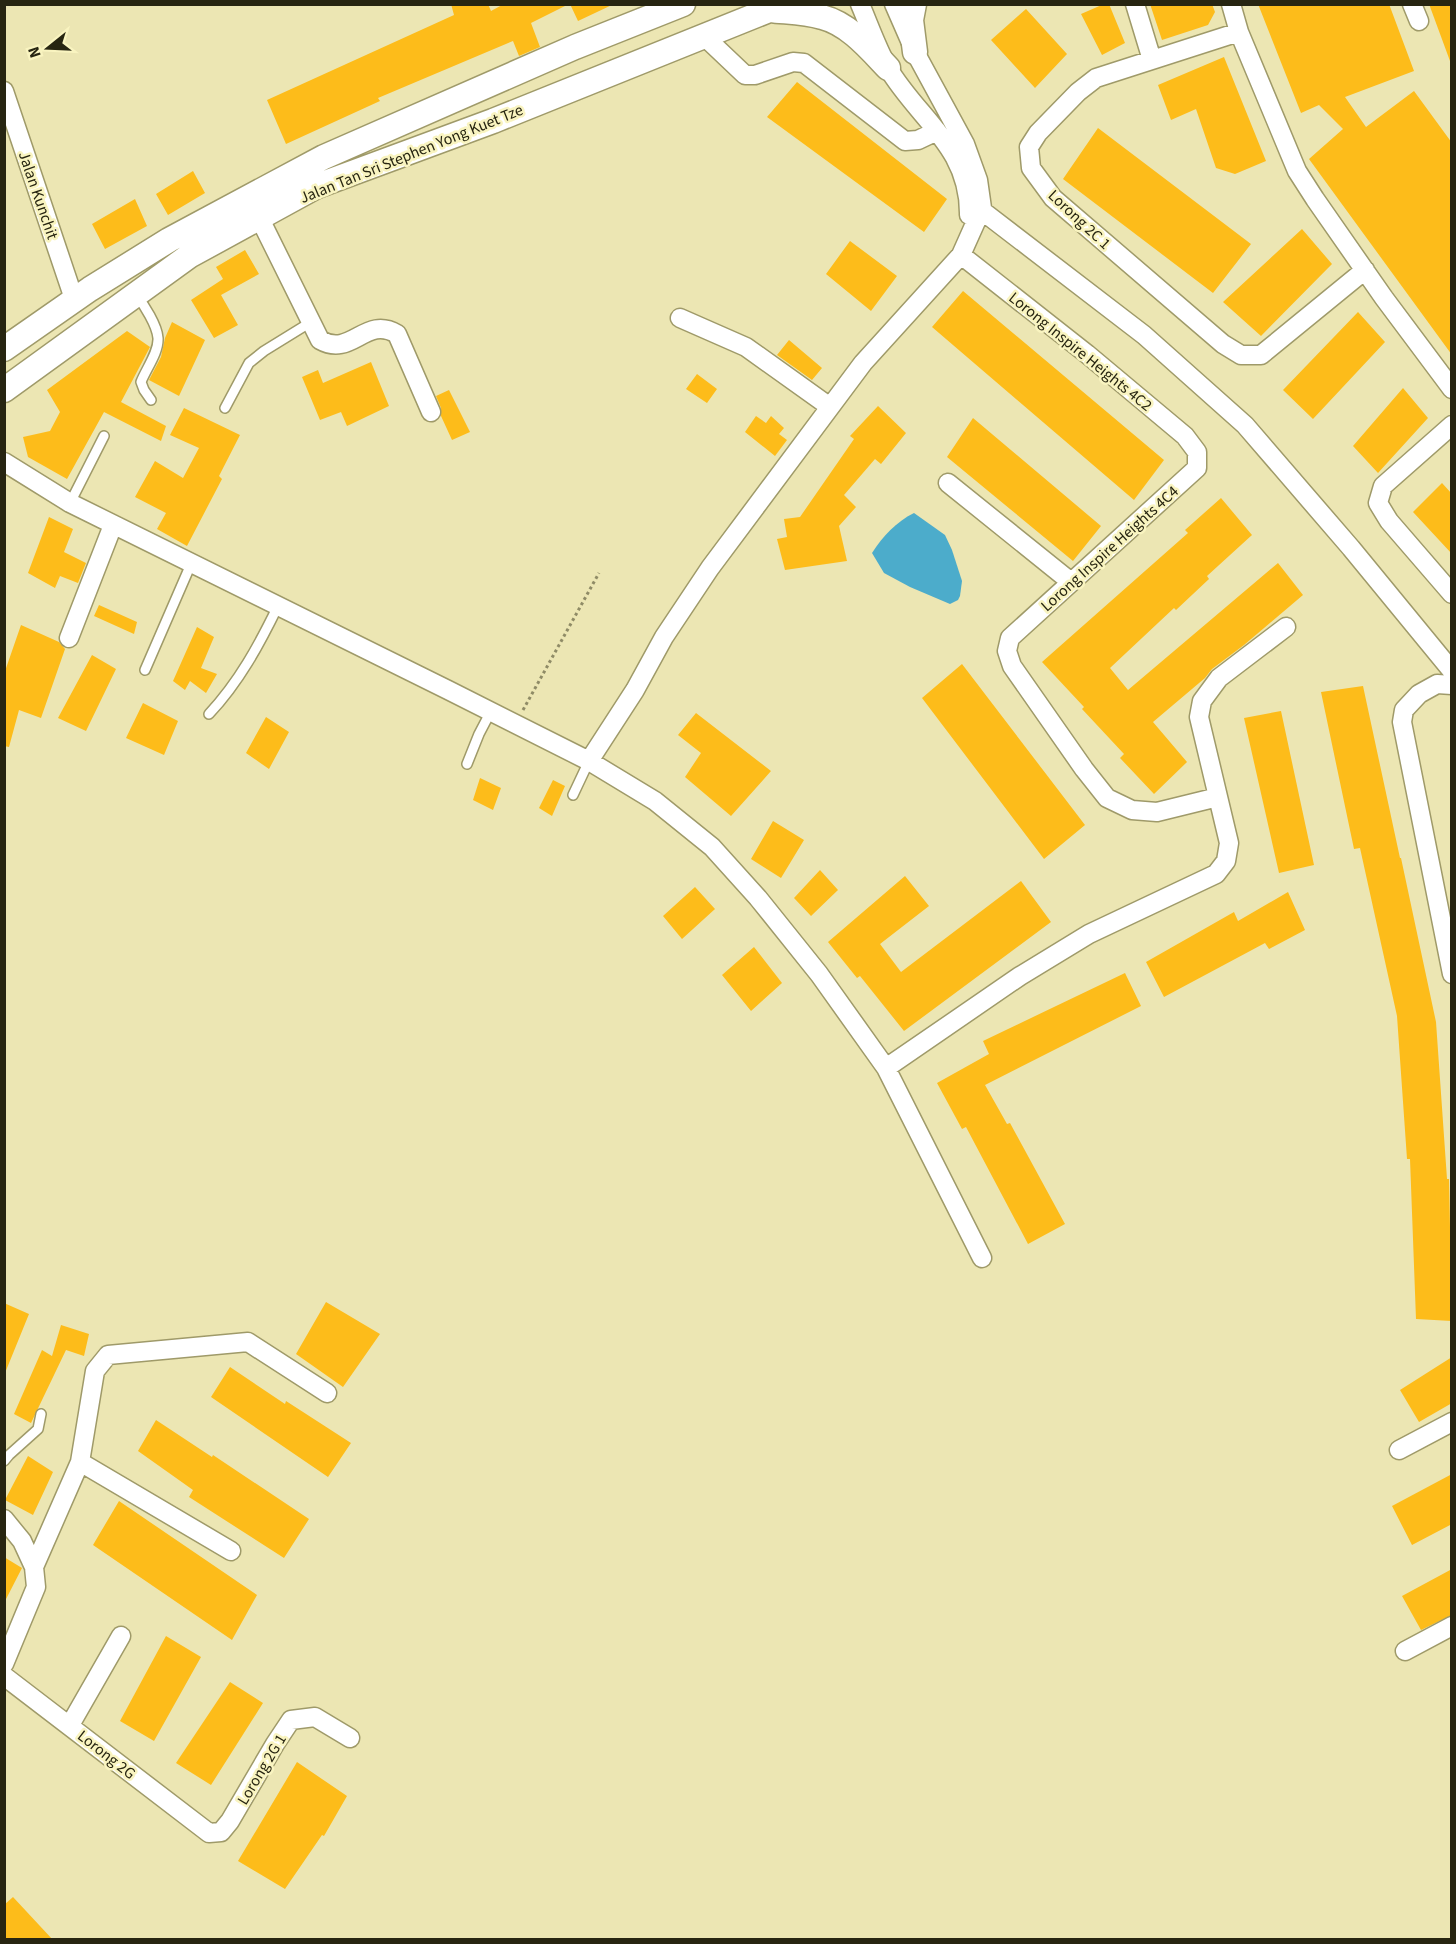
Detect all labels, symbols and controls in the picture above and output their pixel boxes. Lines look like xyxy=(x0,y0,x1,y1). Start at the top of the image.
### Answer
north arrow xyxy=(18,18,78,78)
text: N xyxy=(23,44,47,61)
street label: Jalan Tan Sri Stephen Yong Kuet Tze xyxy=(296,99,526,209)
street label: Jalan Kunchit xyxy=(13,148,64,243)
street label: Lorong 2C 1 xyxy=(1043,185,1116,255)
street label: Lorong Inspire Heights 4C2 xyxy=(1004,287,1157,417)
street label: Lorong Inspire Heights 4C4 xyxy=(1036,481,1183,617)
street label: Lorong 2G xyxy=(73,1725,140,1784)
street label: Lorong 2G 1 xyxy=(232,1730,292,1809)

